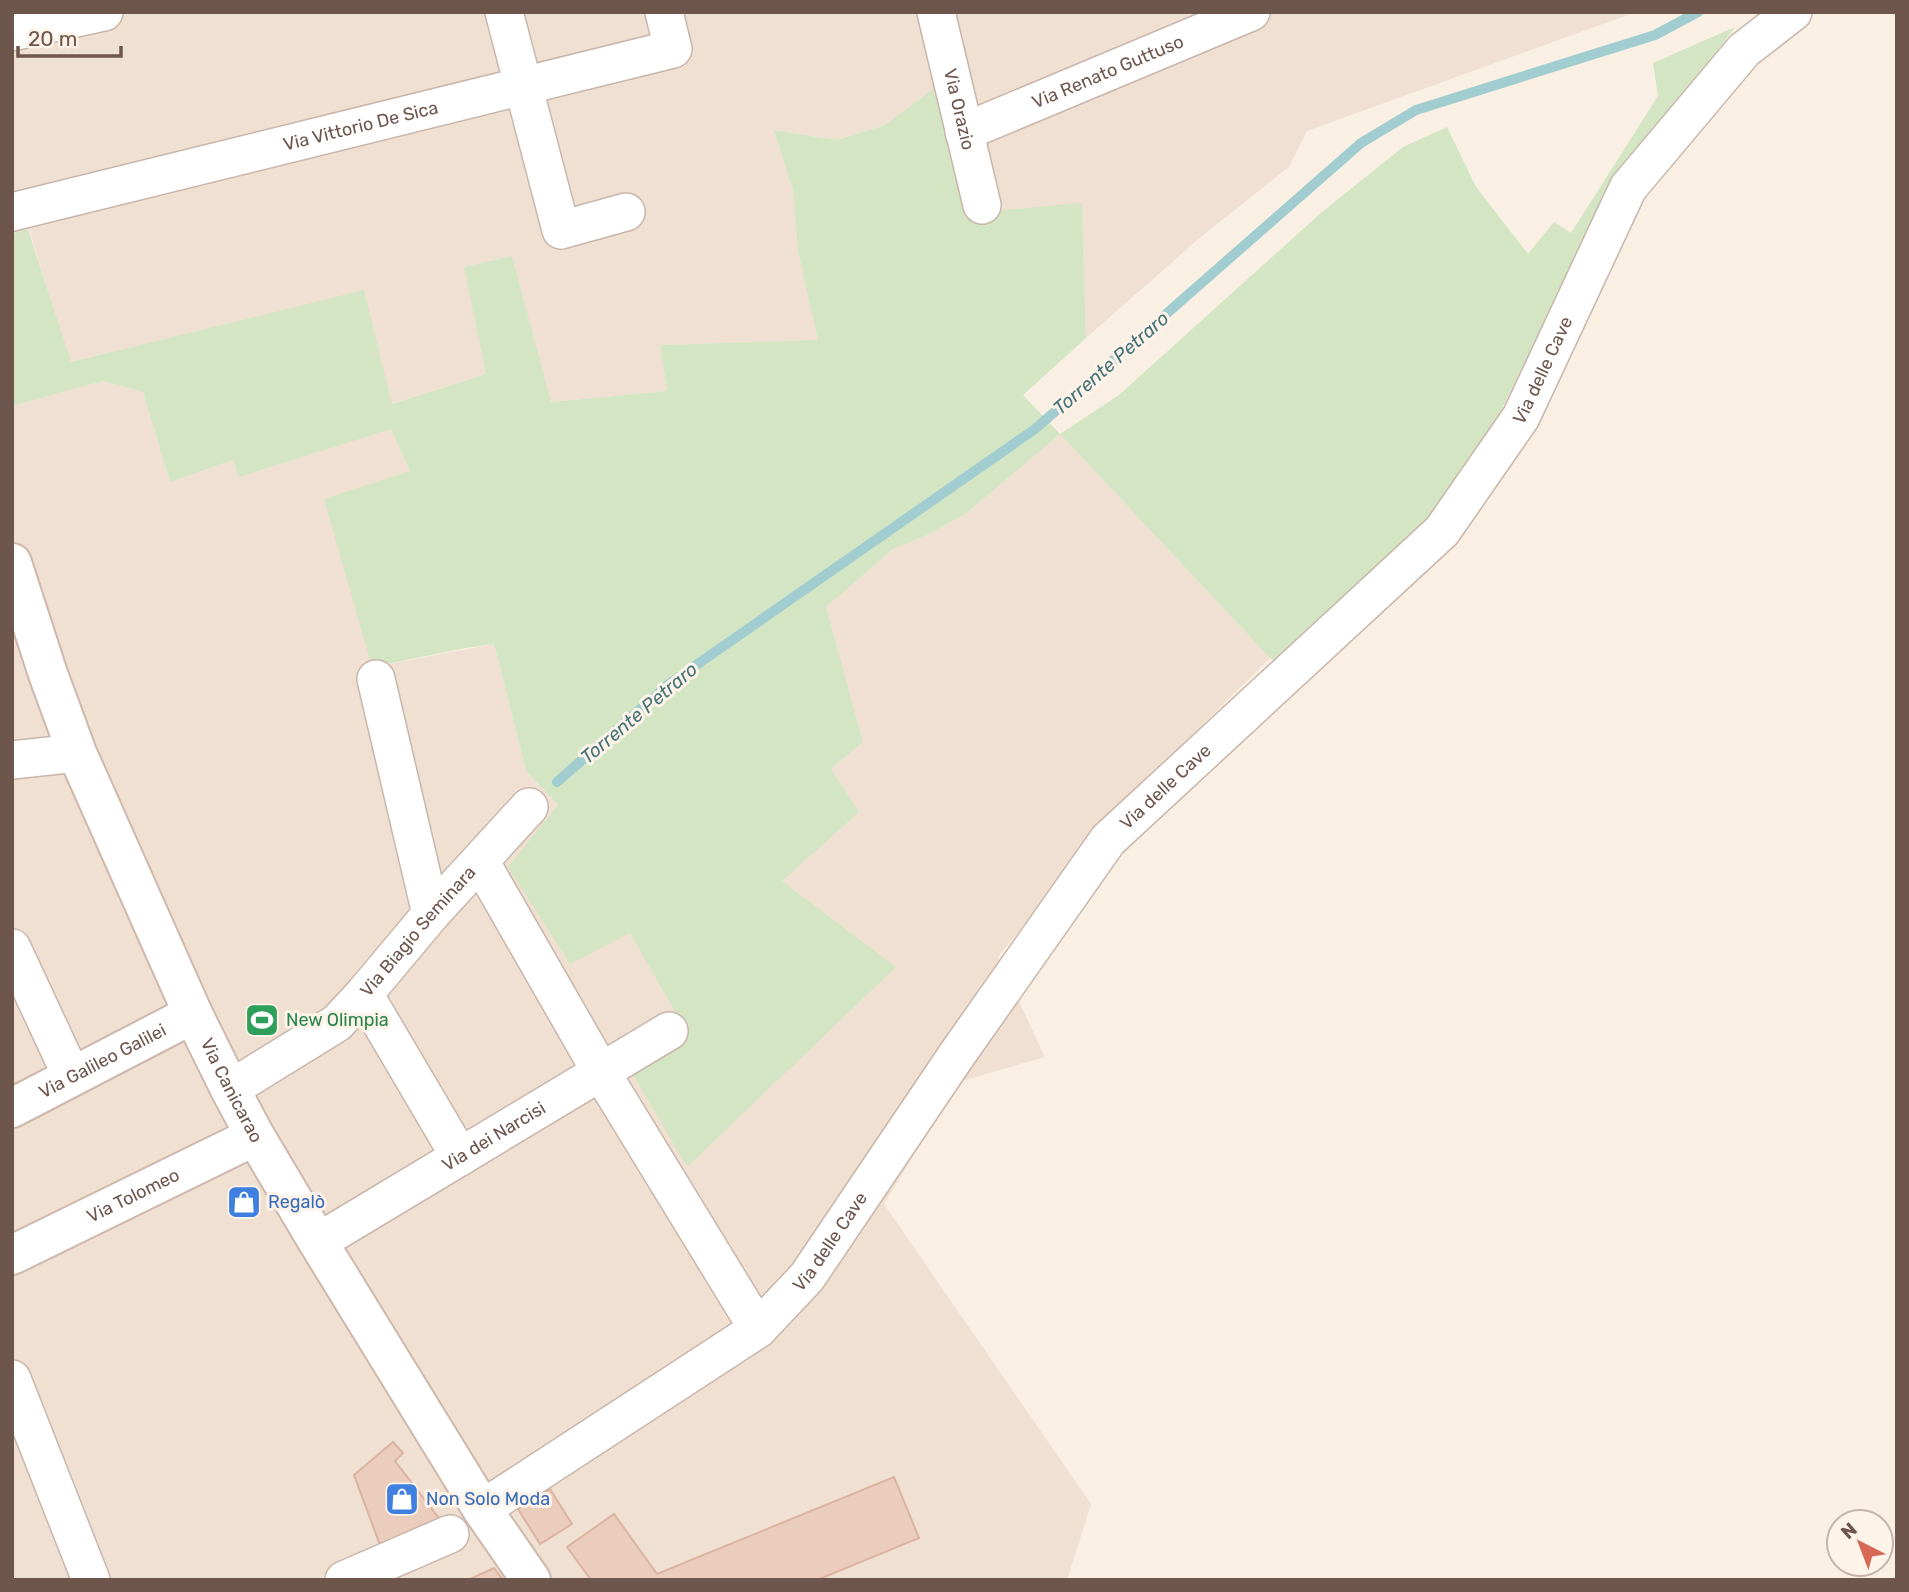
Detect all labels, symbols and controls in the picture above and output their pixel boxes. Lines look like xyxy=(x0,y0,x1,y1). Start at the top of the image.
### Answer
scale bar xyxy=(18,14,121,58)
text: 20 m xyxy=(28,26,77,51)
street label: Via Renato Guttuso xyxy=(1029,30,1187,113)
street label: Via Orazio xyxy=(939,66,980,152)
street label: Via Vittorio De Sica xyxy=(281,96,440,156)
water label: Torrente Petraro xyxy=(1049,306,1174,419)
street label: Via delle Cave xyxy=(1508,313,1577,428)
water label: Torrente Petraro xyxy=(576,657,702,769)
street label: Via delle Cave xyxy=(1115,739,1216,834)
street label: Via Biagio Seminara xyxy=(355,861,480,1001)
sports icon: New Olimpia xyxy=(243,1001,281,1039)
place label: New Olimpia xyxy=(286,1009,389,1031)
street label: Via Galileo Galilei xyxy=(35,1019,170,1103)
street label: Via Canicarao xyxy=(196,1034,267,1147)
street label: Via dei Narcisi xyxy=(438,1097,550,1176)
street label: Via Tolomeo xyxy=(83,1164,183,1228)
shop icon: Regalò xyxy=(225,1183,263,1221)
street label: Via delle Cave xyxy=(788,1188,872,1296)
place label: Regalò xyxy=(268,1191,325,1213)
shop icon: Non Solo Moda xyxy=(383,1480,421,1518)
place label: Non Solo Moda xyxy=(426,1488,550,1510)
north arrow xyxy=(1825,1508,1895,1578)
text: N xyxy=(1836,1518,1862,1544)

